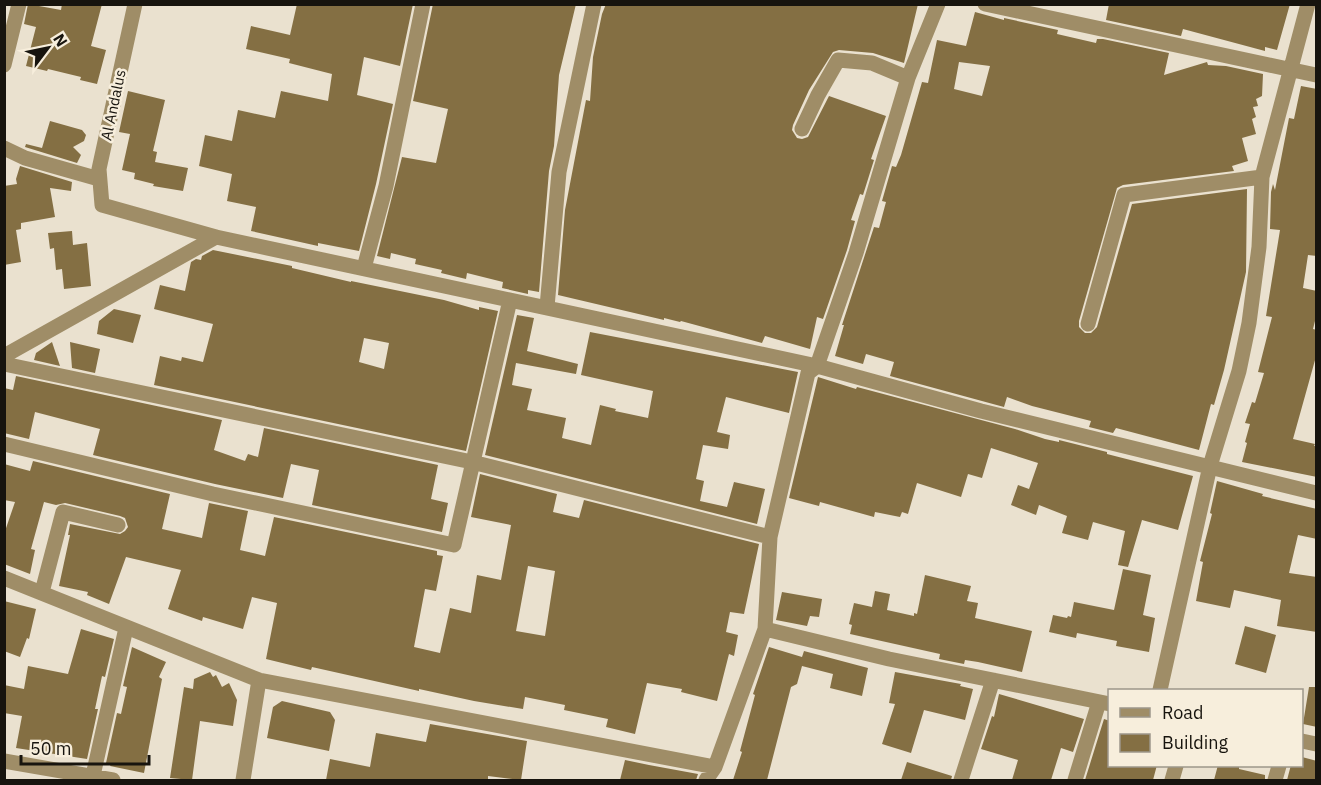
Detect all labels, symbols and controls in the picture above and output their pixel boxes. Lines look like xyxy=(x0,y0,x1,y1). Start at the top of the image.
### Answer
north arrow xyxy=(18,18,78,78)
text: N xyxy=(49,30,72,50)
street label: Al Andalus xyxy=(96,68,130,142)
legend xyxy=(1108,689,1303,767)
text: Road xyxy=(1162,701,1203,724)
scale bar xyxy=(21,728,148,766)
text: Building xyxy=(1162,731,1229,754)
text: 50 m xyxy=(30,737,72,760)

